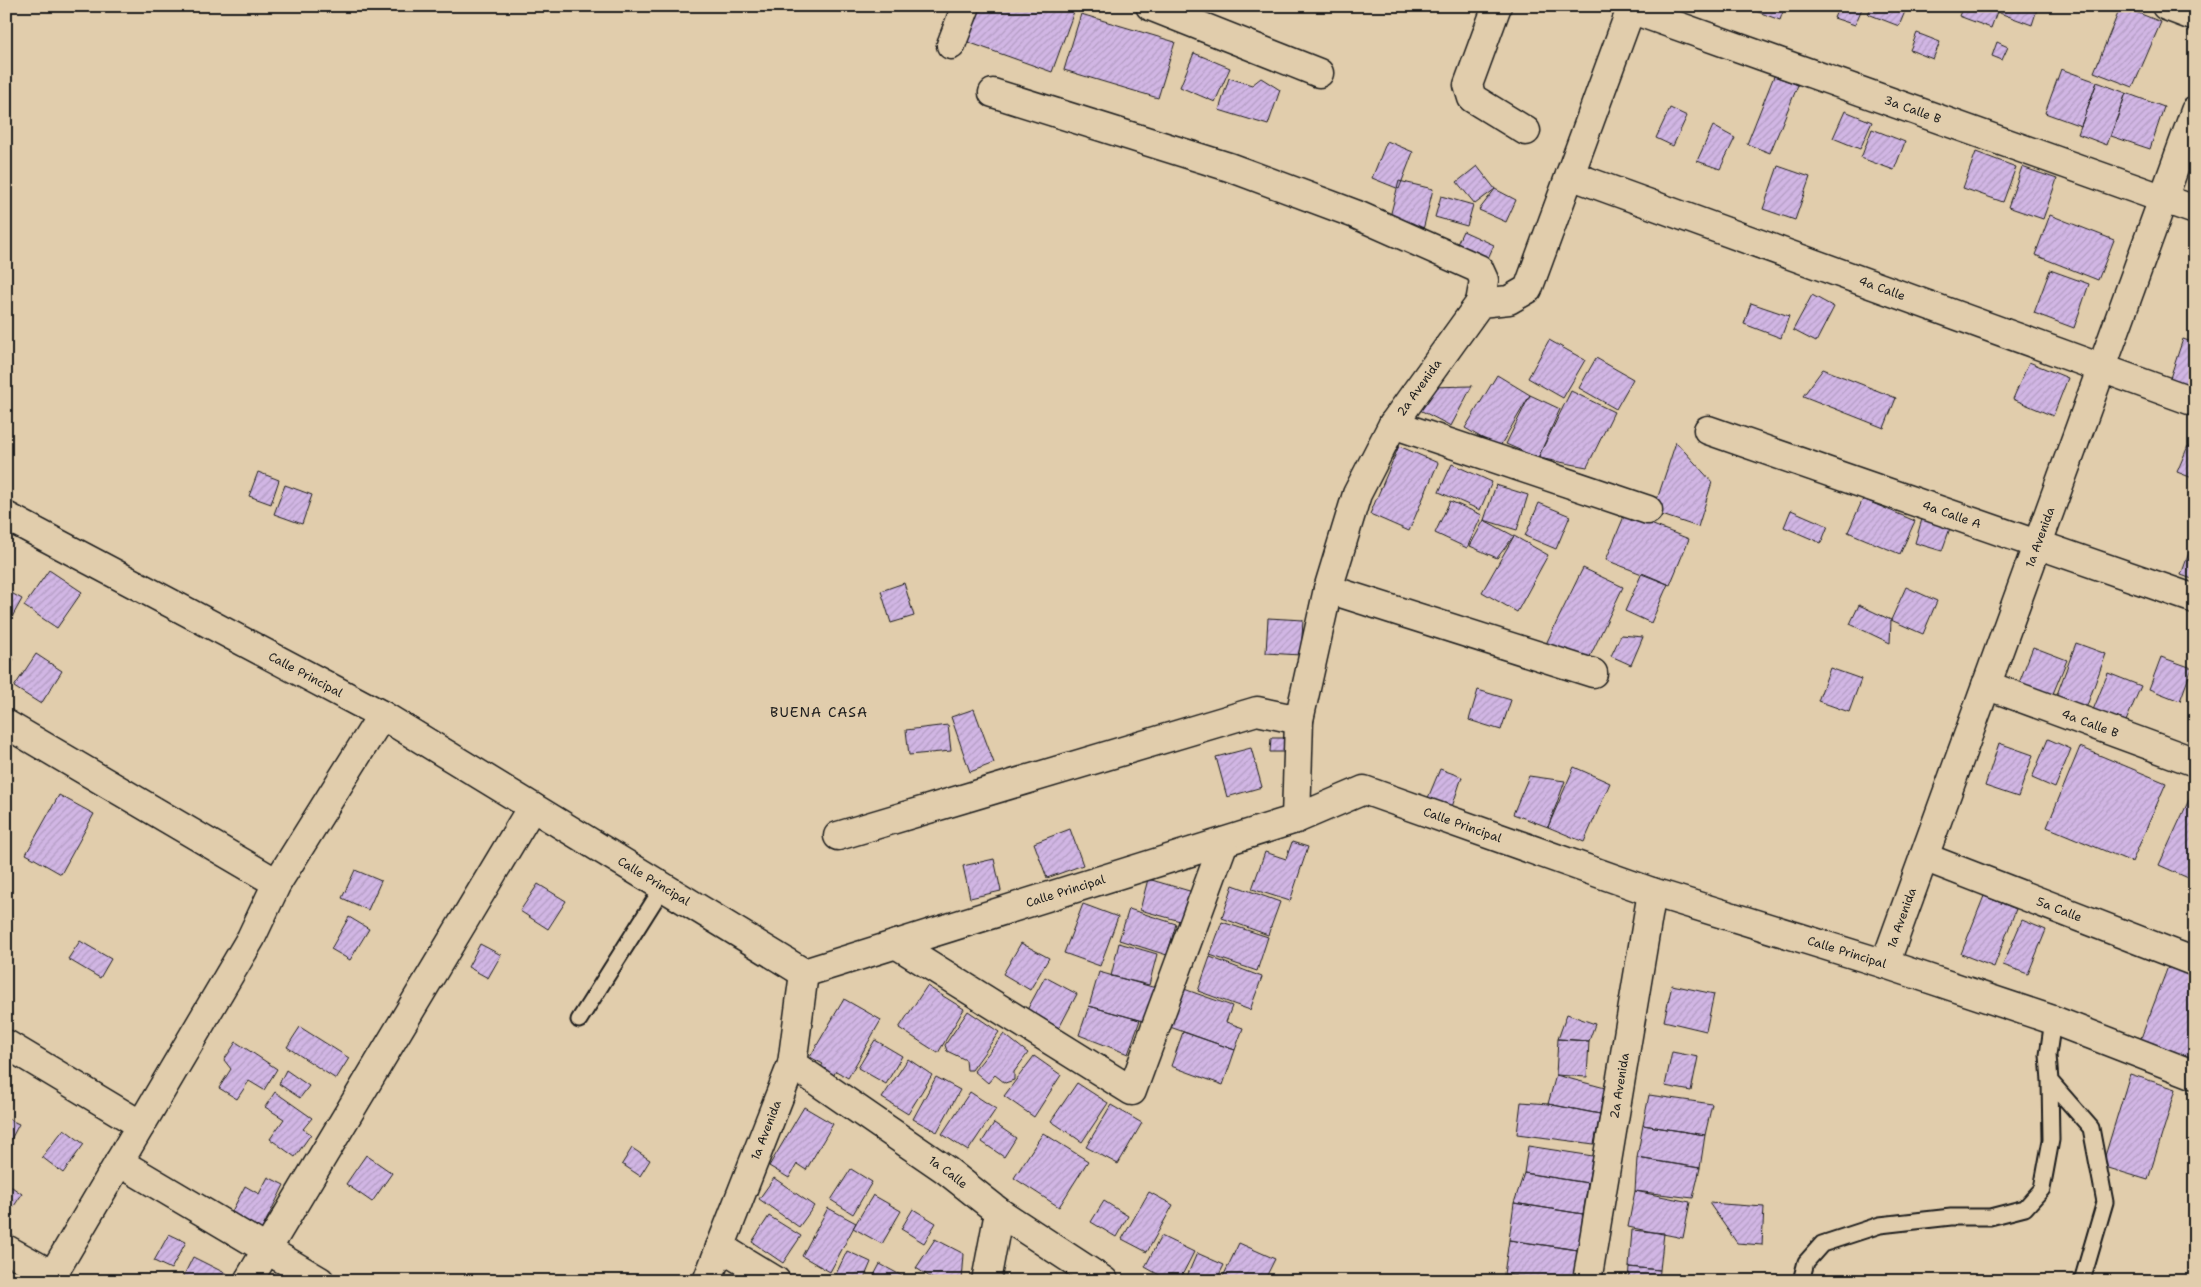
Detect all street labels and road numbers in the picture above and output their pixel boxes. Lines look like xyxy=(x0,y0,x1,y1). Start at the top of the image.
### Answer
street label: 3a Calle B xyxy=(1882,92,1943,127)
street label: 4a Calle xyxy=(1857,273,1908,304)
street label: 2a Avenida xyxy=(1393,356,1445,419)
street label: 4a Calle A xyxy=(1920,497,1984,532)
street label: 1a Avenida xyxy=(2022,504,2059,570)
street label: Calle Principal xyxy=(266,648,346,701)
street label: 4a Calle B xyxy=(2059,706,2121,741)
street label: Calle Principal xyxy=(1421,804,1504,846)
street label: Calle Principal xyxy=(615,853,693,910)
street label: Calle Principal xyxy=(1024,871,1107,911)
street label: 1a Avenida xyxy=(1883,885,1920,950)
street label: 5a Calle xyxy=(2034,893,2084,925)
street label: Calle Principal xyxy=(1805,932,1889,972)
street label: 2a Avenida xyxy=(1606,1051,1633,1120)
street label: 1a Avenida xyxy=(747,1097,785,1163)
street label: 1a Calle xyxy=(926,1152,971,1192)

